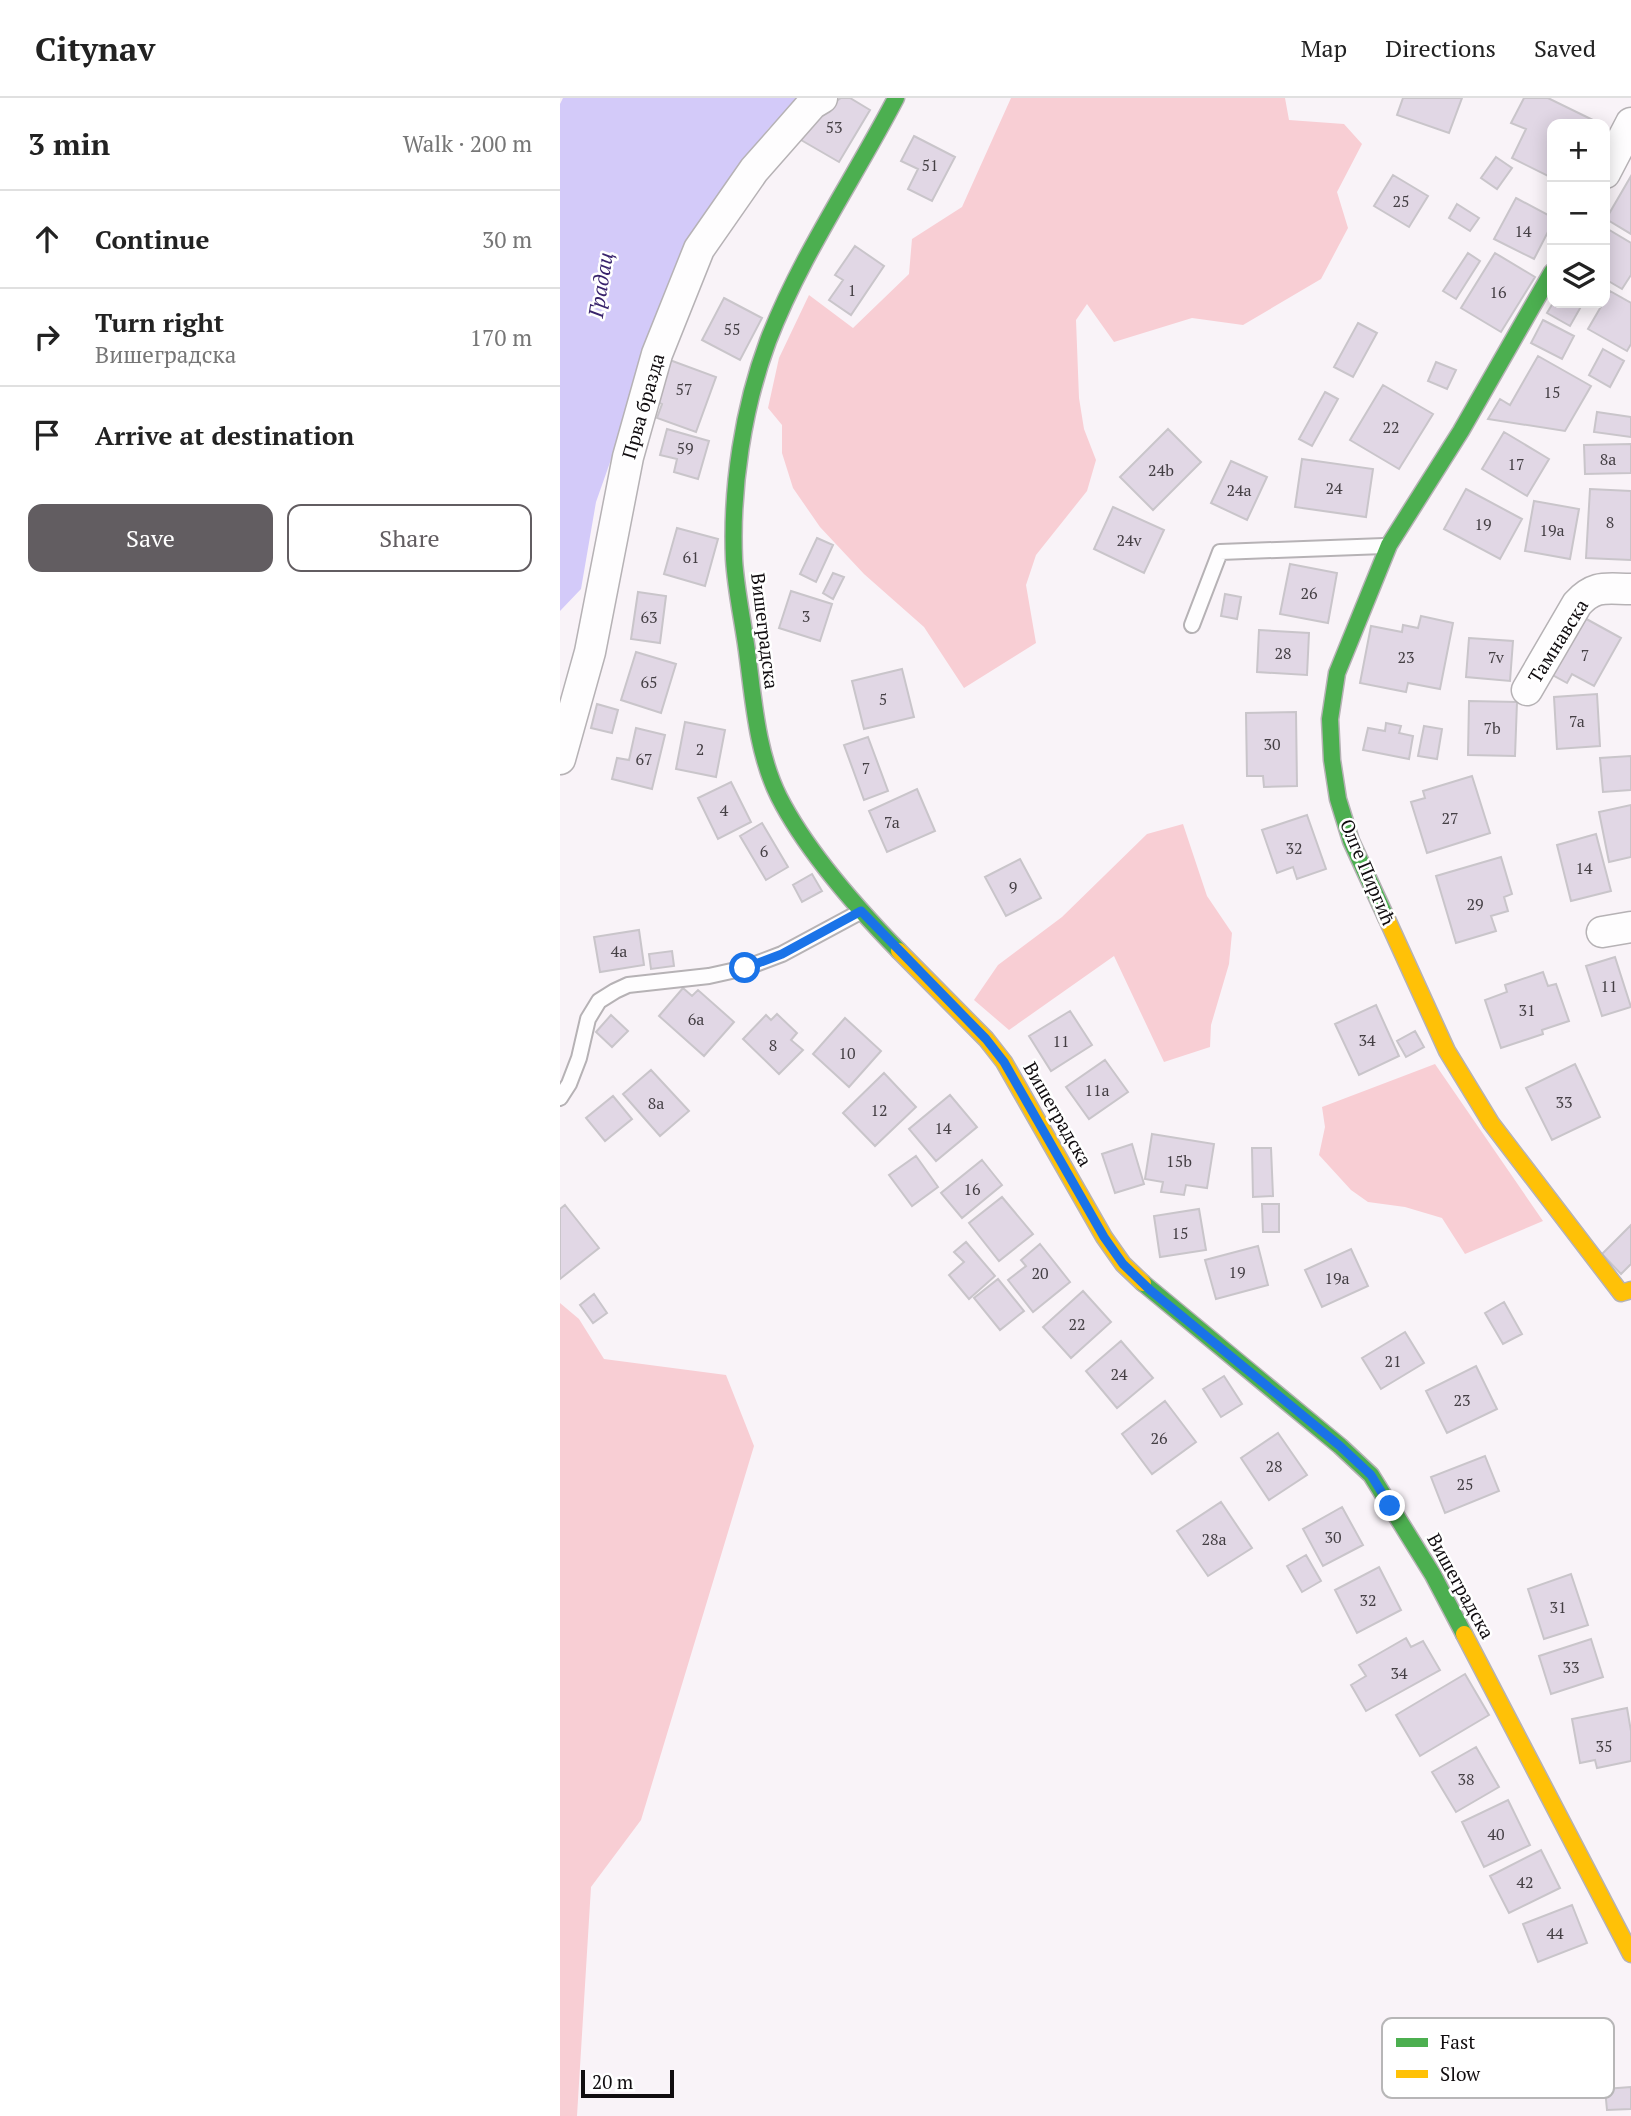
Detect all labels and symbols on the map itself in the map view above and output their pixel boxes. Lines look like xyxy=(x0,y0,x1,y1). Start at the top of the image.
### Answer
house number: 53 xyxy=(825,116,843,138)
house number: 51 xyxy=(921,154,939,176)
house number: 25 xyxy=(1392,190,1410,212)
house number: 14 xyxy=(1514,220,1532,242)
water label: Градац xyxy=(581,250,619,320)
house number: 1 xyxy=(848,279,856,301)
house number: 16 xyxy=(1489,281,1507,303)
house number: 55 xyxy=(723,318,741,340)
street label: Прва бразда xyxy=(616,350,670,462)
house number: 57 xyxy=(675,378,693,400)
house number: 15 xyxy=(1543,381,1561,403)
house number: 22 xyxy=(1382,416,1400,438)
house number: 59 xyxy=(676,437,694,459)
house number: 8a xyxy=(1600,448,1616,470)
house number: 17 xyxy=(1507,453,1525,475)
house number: 24b xyxy=(1148,459,1174,481)
house number: 24 xyxy=(1325,477,1343,499)
house number: 24a xyxy=(1226,479,1252,501)
house number: 8 xyxy=(1606,511,1614,533)
house number: 19 xyxy=(1474,513,1492,535)
house number: 19a xyxy=(1539,519,1565,541)
house number: 24v xyxy=(1116,529,1142,551)
house number: 61 xyxy=(682,546,700,568)
street label: Вишеградска xyxy=(746,571,785,691)
house number: 26 xyxy=(1300,582,1318,604)
street label: Тамнавска xyxy=(1522,594,1593,688)
house number: 3 xyxy=(802,605,810,627)
house number: 63 xyxy=(640,606,658,628)
house number: 28 xyxy=(1274,642,1292,664)
house number: 7 xyxy=(1581,644,1589,666)
house number: 23 xyxy=(1397,646,1415,668)
house number: 7v xyxy=(1488,646,1505,668)
house number: 65 xyxy=(640,671,658,693)
house number: 5 xyxy=(879,688,887,710)
house number: 7a xyxy=(1569,710,1585,732)
house number: 7b xyxy=(1483,717,1501,739)
house number: 30 xyxy=(1263,733,1281,755)
house number: 2 xyxy=(696,738,704,760)
house number: 67 xyxy=(635,748,653,770)
house number: 7 xyxy=(862,757,870,779)
house number: 4 xyxy=(720,799,729,821)
house number: 27 xyxy=(1441,807,1459,829)
house number: 7a xyxy=(884,811,900,833)
street label: Олге Пиргић xyxy=(1335,815,1402,929)
house number: 32 xyxy=(1285,837,1303,859)
house number: 6 xyxy=(760,840,769,862)
house number: 14 xyxy=(1575,857,1593,879)
house number: 9 xyxy=(1009,876,1017,898)
house number: 29 xyxy=(1466,893,1484,915)
house number: 4a xyxy=(611,940,627,962)
route start xyxy=(729,952,760,983)
house number: 11 xyxy=(1600,975,1618,997)
house number: 31 xyxy=(1518,999,1536,1021)
house number: 6a xyxy=(688,1008,704,1030)
house number: 34 xyxy=(1358,1029,1376,1051)
house number: 11 xyxy=(1052,1030,1070,1052)
house number: 8 xyxy=(769,1034,777,1056)
house number: 10 xyxy=(838,1042,856,1064)
street label: Вишеградска xyxy=(1018,1057,1099,1171)
house number: 11a xyxy=(1084,1079,1110,1101)
house number: 33 xyxy=(1555,1091,1573,1113)
house number: 8a xyxy=(648,1092,664,1114)
house number: 12 xyxy=(870,1099,888,1121)
house number: 14 xyxy=(934,1117,952,1139)
house number: 15b xyxy=(1166,1150,1192,1172)
house number: 16 xyxy=(963,1178,981,1200)
house number: 15 xyxy=(1171,1222,1189,1244)
house number: 19 xyxy=(1228,1261,1246,1283)
house number: 20 xyxy=(1031,1262,1049,1284)
house number: 19a xyxy=(1324,1267,1350,1289)
house number: 22 xyxy=(1068,1313,1086,1335)
house number: 21 xyxy=(1384,1350,1402,1372)
house number: 24 xyxy=(1110,1363,1128,1385)
house number: 23 xyxy=(1453,1389,1471,1411)
house number: 26 xyxy=(1150,1427,1168,1449)
house number: 28 xyxy=(1265,1455,1283,1477)
house number: 25 xyxy=(1456,1473,1474,1495)
route end xyxy=(1374,1490,1405,1521)
house number: 30 xyxy=(1324,1526,1342,1548)
house number: 28a xyxy=(1201,1528,1227,1550)
street label: Вишеградска xyxy=(1422,1529,1501,1643)
house number: 32 xyxy=(1359,1589,1377,1611)
house number: 31 xyxy=(1549,1596,1567,1618)
house number: 33 xyxy=(1562,1656,1580,1678)
house number: 34 xyxy=(1390,1662,1408,1684)
house number: 35 xyxy=(1595,1735,1613,1757)
house number: 38 xyxy=(1457,1768,1475,1790)
house number: 40 xyxy=(1487,1823,1505,1845)
house number: 42 xyxy=(1516,1871,1534,1893)
house number: 44 xyxy=(1546,1922,1564,1944)
legend xyxy=(1382,2018,1614,2098)
text: Fast xyxy=(1440,2029,1475,2054)
text: Slow xyxy=(1440,2061,1481,2086)
scale bar xyxy=(581,2067,674,2099)

